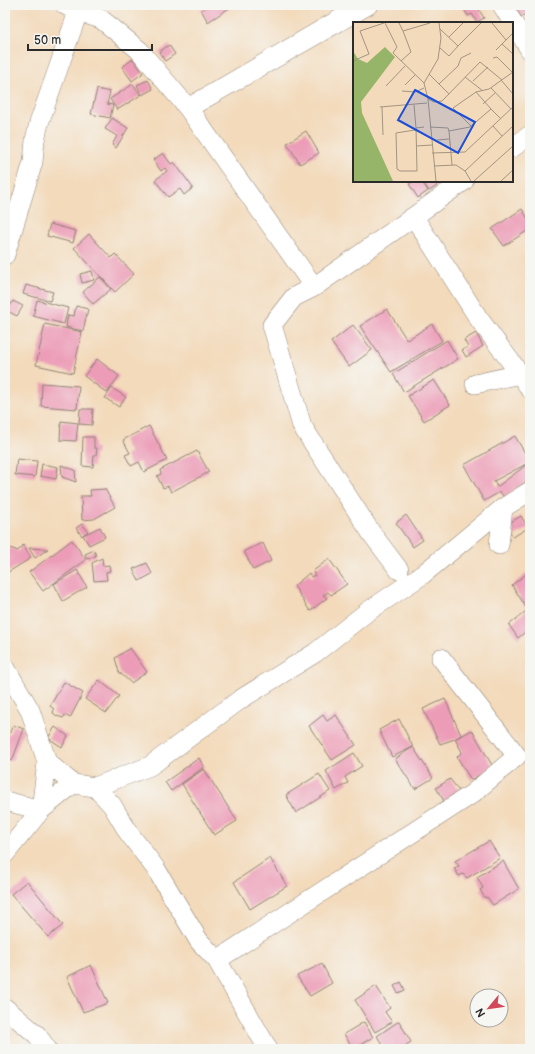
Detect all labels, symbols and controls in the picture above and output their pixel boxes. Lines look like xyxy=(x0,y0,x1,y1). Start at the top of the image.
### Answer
inset map xyxy=(353,22,513,182)
scale bar xyxy=(28,26,152,52)
text: 50 m xyxy=(34,33,61,48)
north arrow xyxy=(469,988,509,1028)
text: N xyxy=(473,1006,488,1019)

